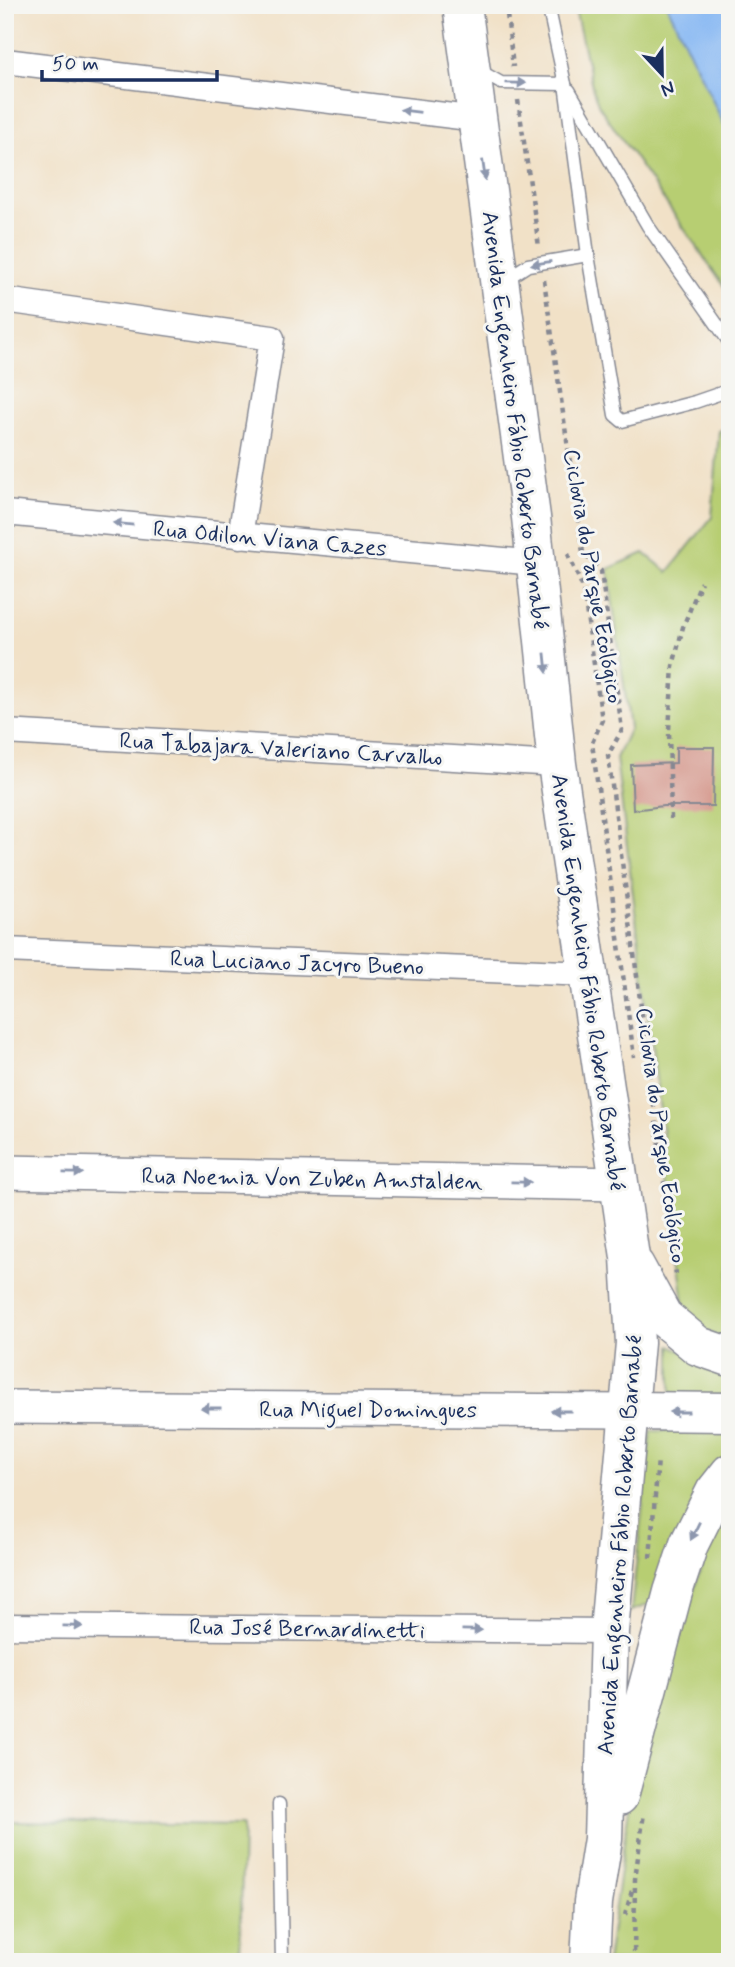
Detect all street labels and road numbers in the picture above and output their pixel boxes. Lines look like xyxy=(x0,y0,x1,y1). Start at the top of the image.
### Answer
street label: Avenida Engenheiro Fábio Roberto Barnabé xyxy=(471,210,555,631)
street label: Ciclovia do Parque Ecológico xyxy=(555,447,629,706)
street label: Rua Odilon Viana Cazes xyxy=(152,515,388,565)
street label: Rua Tabajara Valeriano Carvalho xyxy=(119,727,443,773)
street label: Avenida Engenheiro Fábio Roberto Barnabé xyxy=(541,772,631,1193)
street label: Rua Luciano Jacyro Bueno xyxy=(169,945,425,983)
street label: Ciclovia do Parque Ecológico xyxy=(627,1006,693,1265)
street label: Rua Noemia Von Zuben Amstalden xyxy=(141,1162,483,1198)
street label: Avenida Engenheiro Fábio Roberto Barnabé xyxy=(591,1334,653,1756)
street label: Rua Miguel Domingues xyxy=(259,1396,477,1428)
street label: Rua José Bernardinetti xyxy=(189,1613,425,1647)

